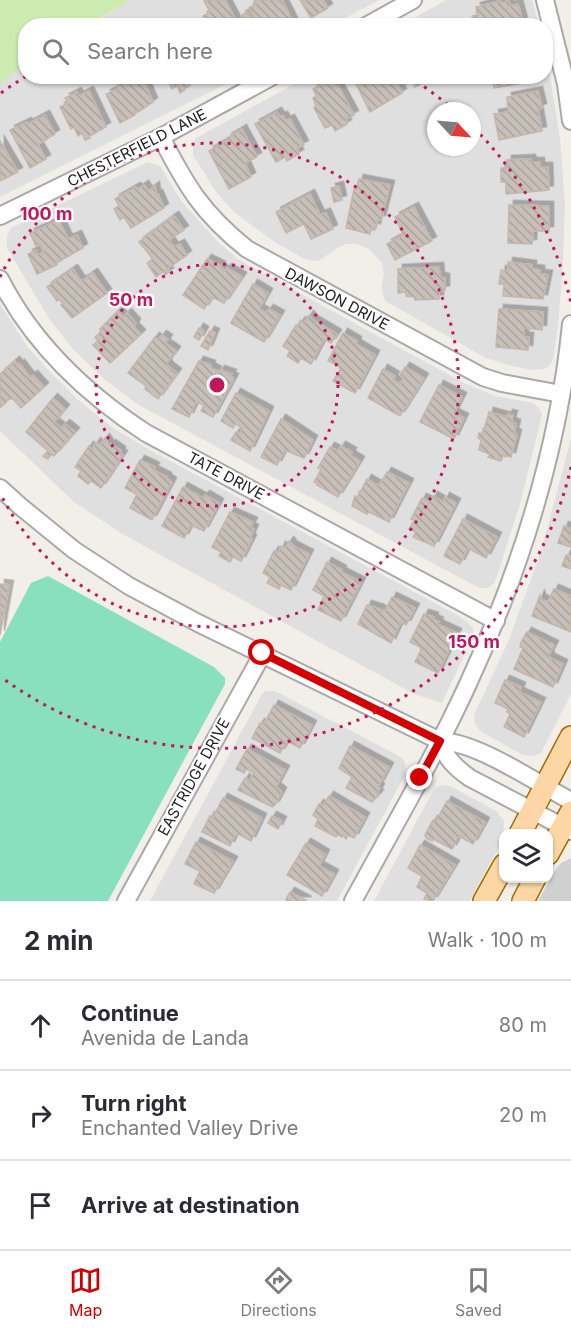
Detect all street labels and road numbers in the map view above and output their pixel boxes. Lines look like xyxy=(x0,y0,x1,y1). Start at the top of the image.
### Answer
street label: CHESTERFIELD LANE xyxy=(64,104,210,191)
street label: DAWSON DRIVE xyxy=(282,263,392,334)
street label: TATE DRIVE xyxy=(185,447,268,504)
street label: EASTRIDGE DRIVE xyxy=(153,715,234,839)

